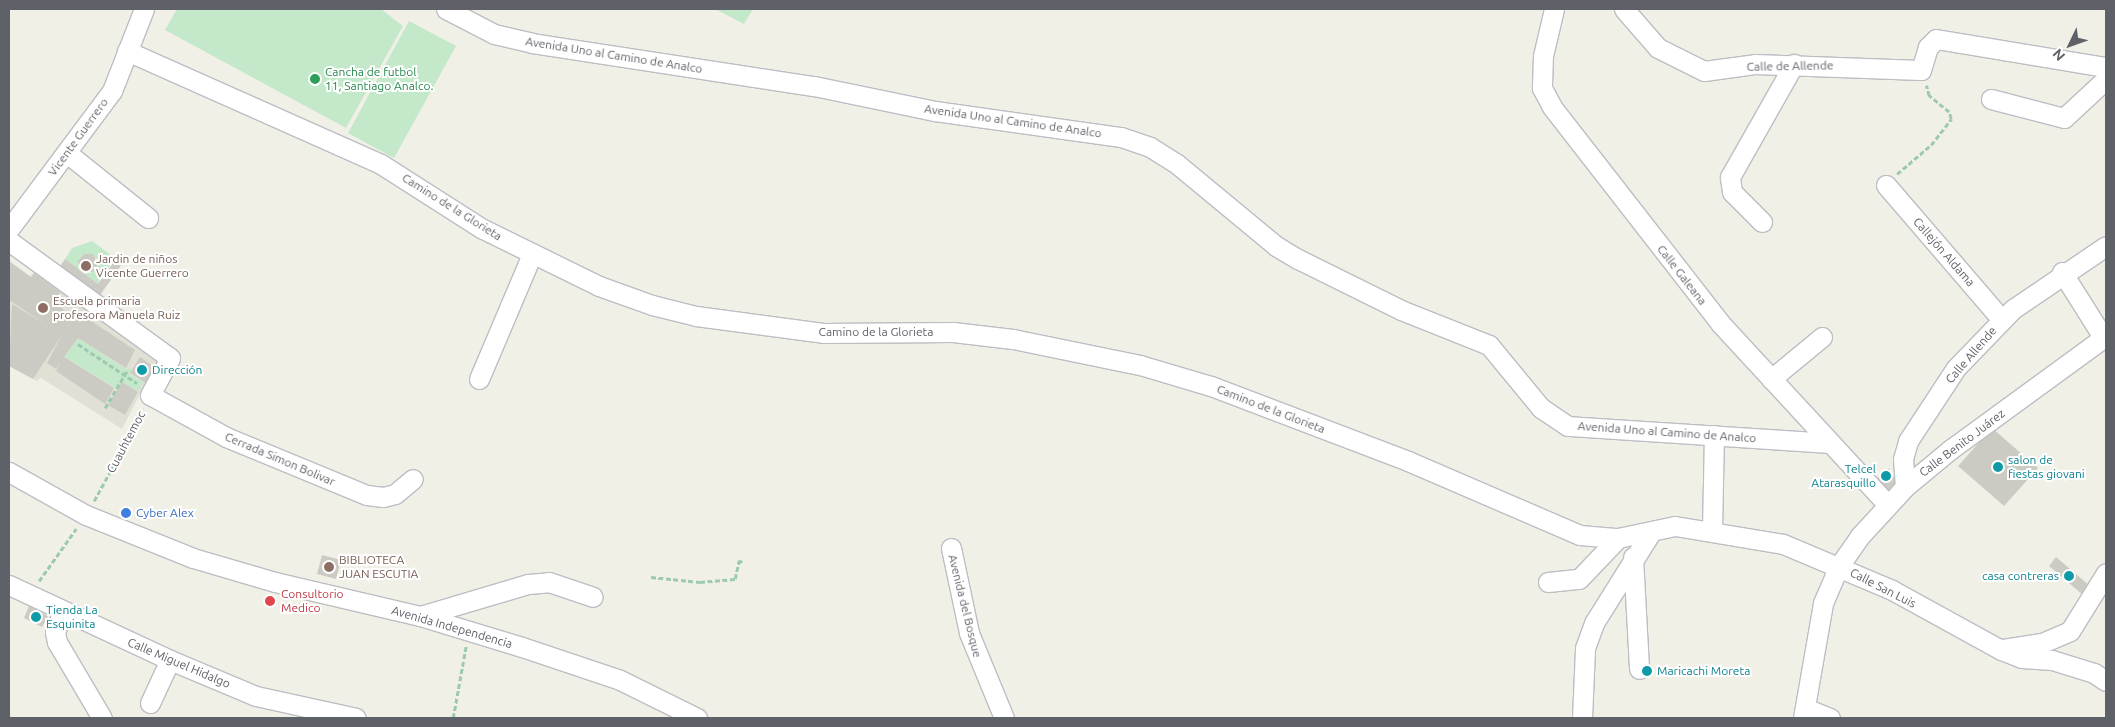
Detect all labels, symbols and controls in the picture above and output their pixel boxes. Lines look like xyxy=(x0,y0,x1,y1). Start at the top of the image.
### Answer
north arrow xyxy=(2045,20,2095,70)
street label: Avenida Uno al Camino de Analco xyxy=(524,34,704,76)
text: N xyxy=(2049,46,2068,64)
street label: Calle de Allende xyxy=(1746,58,1834,74)
place label: Cancha de futbol 11, Santiago Analco. xyxy=(325,65,433,93)
marker: Cancha de futbol 11, Santiago Analco. xyxy=(309,73,321,85)
street label: Vicente Guerrero xyxy=(45,95,111,179)
street label: Avenida Uno al Camino de Analco xyxy=(923,101,1103,141)
street label: Camino de la Glorieta xyxy=(399,170,505,244)
street label: Callejón Aldama xyxy=(1910,215,1978,289)
street label: Calle Galeana xyxy=(1654,242,1710,308)
place label: Jardin de niños Vicente Guerrero xyxy=(96,252,189,280)
marker: Jardin de niños Vicente Guerrero xyxy=(80,260,92,272)
place label: Escuela primaria profesora Manuela Ruiz xyxy=(53,294,180,322)
marker: Escuela primaria profesora Manuela Ruiz xyxy=(37,302,49,314)
street label: Calle Allende xyxy=(1942,324,2000,386)
street label: Camino de la Glorieta xyxy=(819,325,933,339)
place label: Dirección xyxy=(152,363,202,377)
marker: Dirección xyxy=(136,364,148,376)
street label: Camino de la Glorieta xyxy=(1215,382,1327,436)
street label: Calle Benito Juárez xyxy=(1916,406,2008,480)
street label: Cuauhtemoc xyxy=(104,408,148,476)
street label: Avenida Uno al Camino de Analco xyxy=(1577,419,1757,445)
street label: Cerrada Simon Bolivar xyxy=(223,429,337,489)
place label: salon de fiestas giovani xyxy=(2008,453,2085,481)
marker: salon de fiestas giovani xyxy=(1992,461,2004,473)
place label: Telcel Atarasquillo xyxy=(1811,462,1876,490)
marker: Telcel Atarasquillo xyxy=(1880,470,1892,482)
place label: Cyber Alex xyxy=(136,506,194,520)
marker: Cyber Alex xyxy=(120,507,132,519)
place label: BIBLIOTECA JUAN ESCUTIA xyxy=(339,553,418,581)
street label: Avenida del Bosque xyxy=(945,553,985,659)
marker: BIBLIOTECA JUAN ESCUTIA xyxy=(323,561,335,573)
street label: Calle San Luis xyxy=(1848,565,1918,611)
place label: casa contreras xyxy=(1982,569,2059,583)
marker: casa contreras xyxy=(2063,570,2075,582)
place label: Consultorio Medico xyxy=(281,587,344,615)
marker: Consultorio Medico xyxy=(263,594,277,608)
place label: Tienda La Esquinita xyxy=(46,603,98,631)
street label: Avenida Independencia xyxy=(390,603,514,651)
marker: Tienda La Esquinita xyxy=(30,611,42,623)
street label: Calle Miguel Hidalgo xyxy=(125,635,233,691)
place label: Maricachi Moreta xyxy=(1657,664,1750,678)
marker: Maricachi Moreta xyxy=(1641,665,1653,677)

